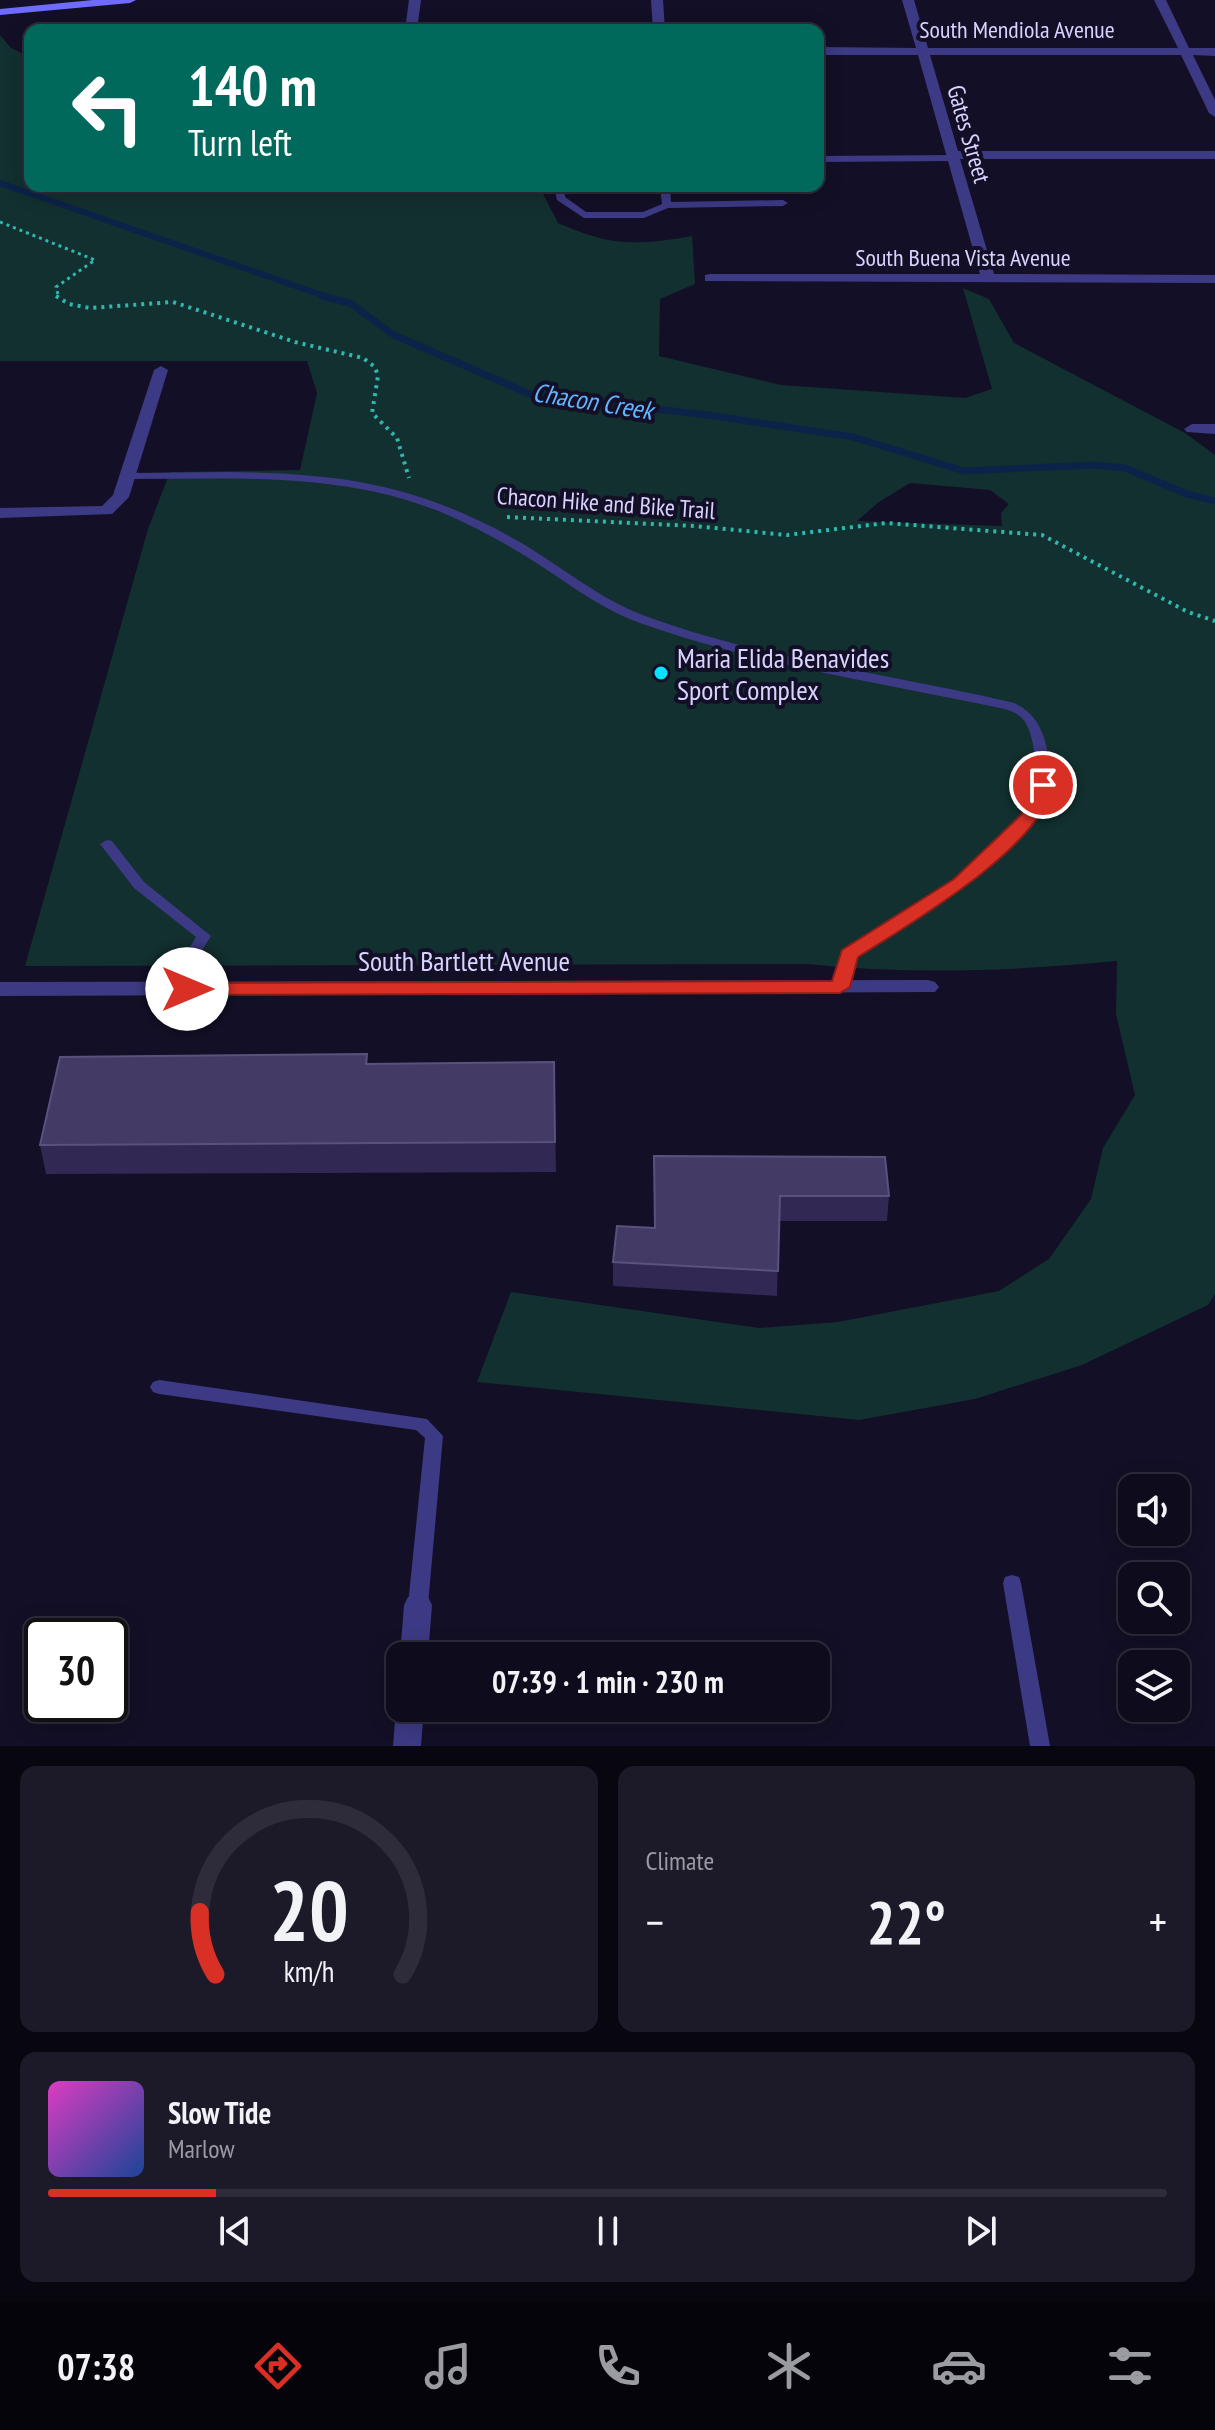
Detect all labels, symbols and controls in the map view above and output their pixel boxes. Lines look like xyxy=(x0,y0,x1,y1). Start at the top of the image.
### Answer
street label: South Mendiola Avenue xyxy=(919,14,1115,45)
text: 140 m xyxy=(188,49,317,121)
icon: left xyxy=(56,56,160,160)
street label: Gates Street xyxy=(940,81,998,187)
text: Turn left xyxy=(188,119,292,166)
street label: South Buena Vista Avenue xyxy=(855,242,1071,273)
water label: Chacon Creek xyxy=(531,375,658,427)
street label: Chacon Hike and Bike Trail xyxy=(496,480,717,526)
place label: Maria Elida Benavides Sport Complex xyxy=(677,639,889,708)
marker: Maria Elida Benavides Sport Complex xyxy=(652,664,670,682)
pin xyxy=(1009,751,1077,819)
icon: arrive xyxy=(1021,763,1065,807)
street label: South Bartlett Avenue xyxy=(358,942,570,979)
position arrow xyxy=(145,947,229,1031)
map controls xyxy=(1118,1474,1190,1722)
button: sound xyxy=(1118,1474,1190,1546)
button: search xyxy=(1118,1562,1190,1634)
speed limit sign: 30 xyxy=(24,1618,128,1722)
button: layers xyxy=(1118,1650,1190,1722)
text: 07:39 · 1 min · 230 m xyxy=(492,1662,724,1701)
text: Climate xyxy=(646,1844,714,1877)
text: 20 xyxy=(269,1856,349,1964)
text: 22° xyxy=(867,1883,946,1961)
text: − xyxy=(646,1893,664,1950)
text: + xyxy=(1149,1893,1167,1950)
text: km/h xyxy=(283,1953,334,1990)
text: Slow Tide xyxy=(168,2093,271,2132)
text: Marlow xyxy=(168,2132,234,2165)
icon: previous xyxy=(213,2209,257,2253)
icon: pause xyxy=(586,2209,630,2253)
icon: next xyxy=(959,2209,1003,2253)
icon: directions xyxy=(250,2338,306,2394)
icon: music xyxy=(420,2338,476,2394)
icon: phone xyxy=(590,2338,646,2394)
icon: climate xyxy=(761,2338,817,2394)
icon: car xyxy=(931,2338,987,2394)
icon: filters xyxy=(1102,2338,1158,2394)
text: 07:38 xyxy=(57,2343,135,2390)

